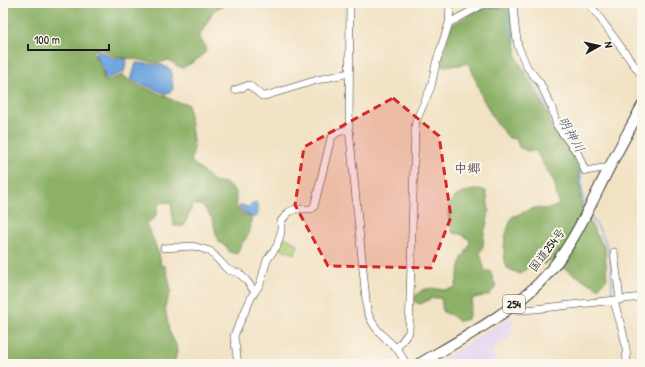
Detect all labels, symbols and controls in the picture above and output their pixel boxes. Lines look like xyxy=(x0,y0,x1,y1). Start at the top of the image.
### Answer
scale bar xyxy=(28,26,109,52)
north arrow xyxy=(579,26,619,66)
text: 100 m xyxy=(34,31,60,48)
text: N xyxy=(602,41,616,49)
water label: 明神川 xyxy=(554,113,590,155)
district label: 中郷 xyxy=(454,159,480,177)
street label: 国道254号 xyxy=(524,224,569,275)
road number: 254 xyxy=(503,295,525,313)

